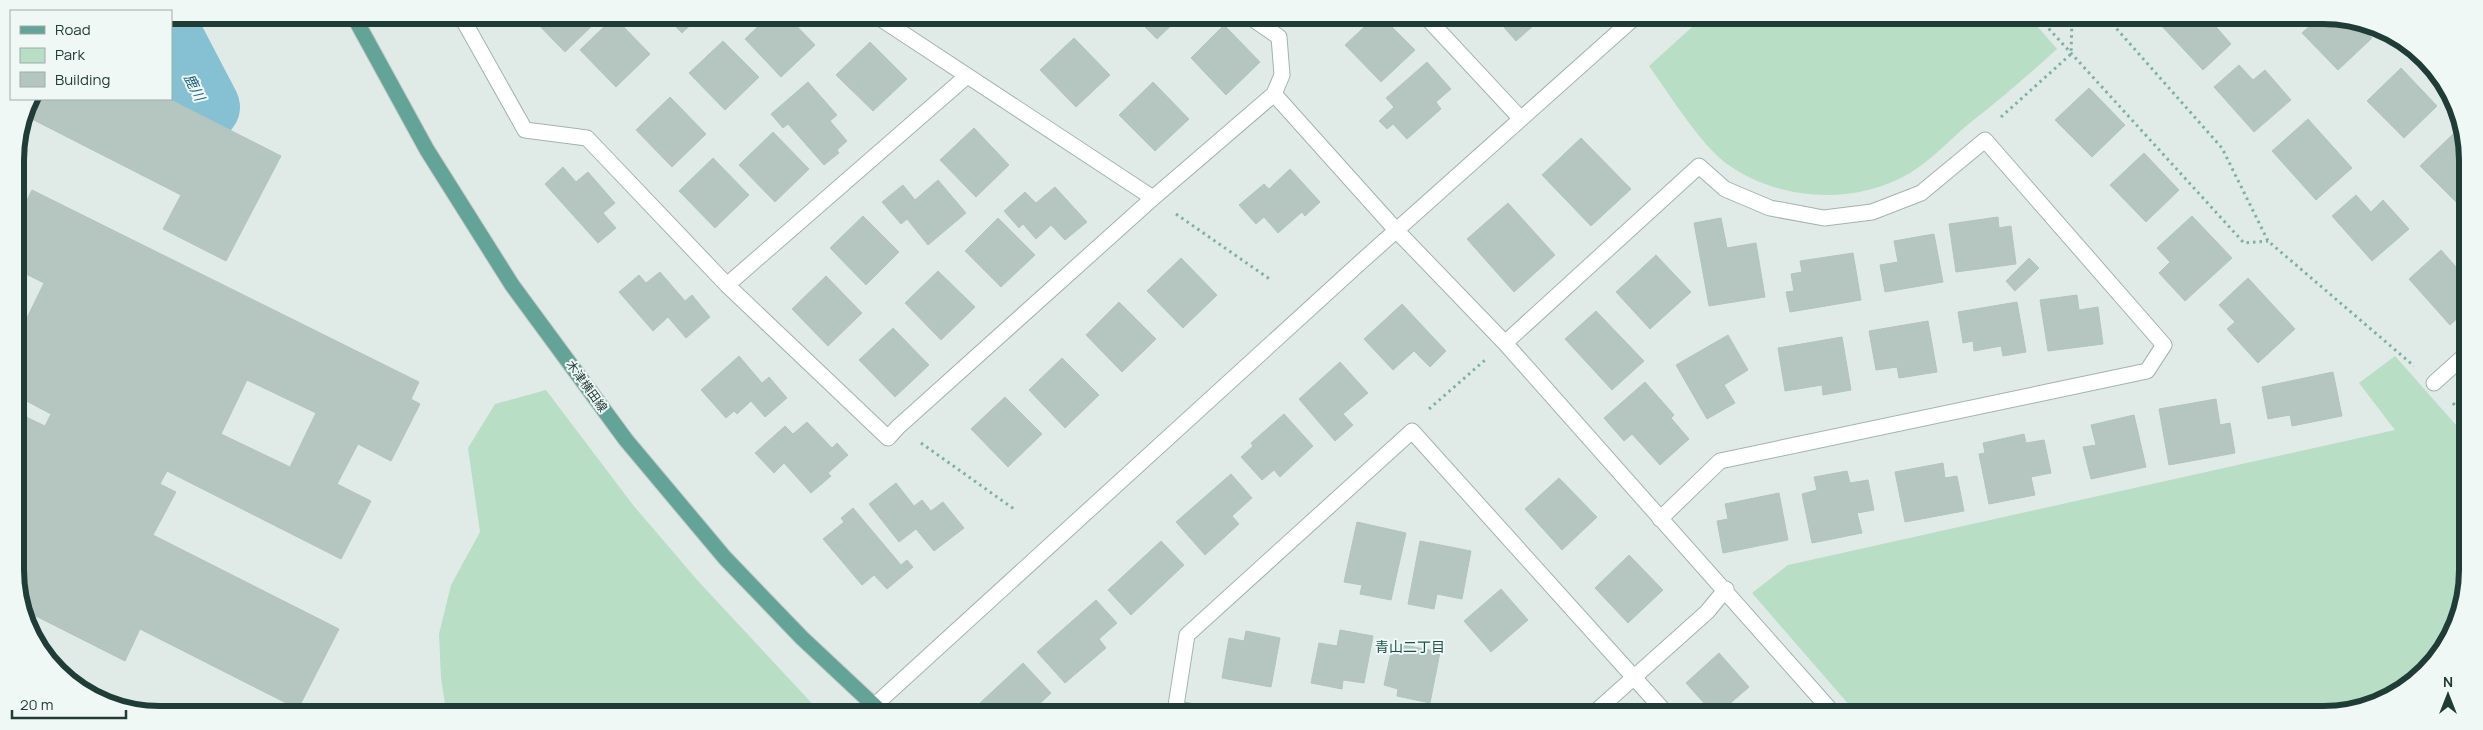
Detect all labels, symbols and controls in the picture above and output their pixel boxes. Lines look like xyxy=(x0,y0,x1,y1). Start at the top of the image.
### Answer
legend xyxy=(10,10,172,100)
text: Road xyxy=(55,19,91,40)
text: Park xyxy=(55,44,85,65)
text: Building xyxy=(55,69,110,90)
water label: 鹿川 xyxy=(180,70,211,106)
street label: 木津横田線 xyxy=(562,357,612,415)
district label: 青山二丁目 xyxy=(1375,637,1445,656)
north arrow xyxy=(2423,670,2473,720)
text: N xyxy=(2443,672,2453,691)
scale bar xyxy=(12,688,126,720)
text: 20 m xyxy=(20,694,53,715)

